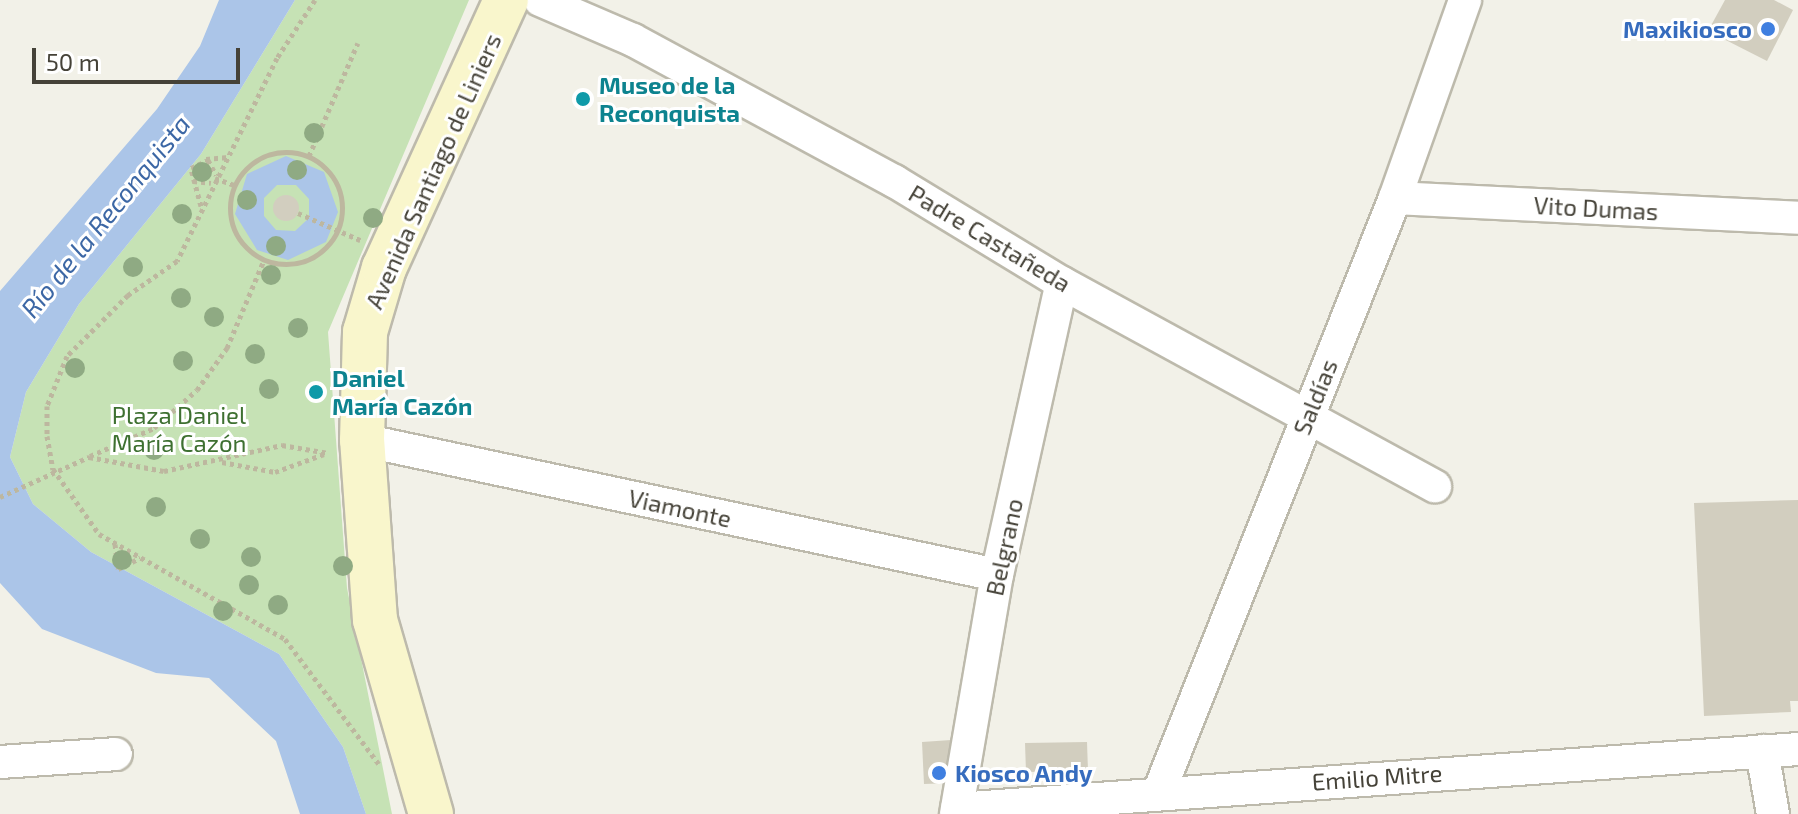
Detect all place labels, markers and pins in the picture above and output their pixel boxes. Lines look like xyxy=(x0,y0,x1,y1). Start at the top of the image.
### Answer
place label: Maxikiosco xyxy=(1623,15,1752,43)
marker: Maxikiosco xyxy=(1759,20,1777,38)
place label: Museo de la Reconquista xyxy=(599,71,740,127)
marker: Museo de la Reconquista xyxy=(574,90,592,108)
place label: Daniel María Cazón xyxy=(332,364,472,420)
marker: Daniel María Cazón xyxy=(307,383,325,401)
place label: Kiosco Andy xyxy=(955,759,1093,787)
marker: Kiosco Andy xyxy=(930,764,948,782)

